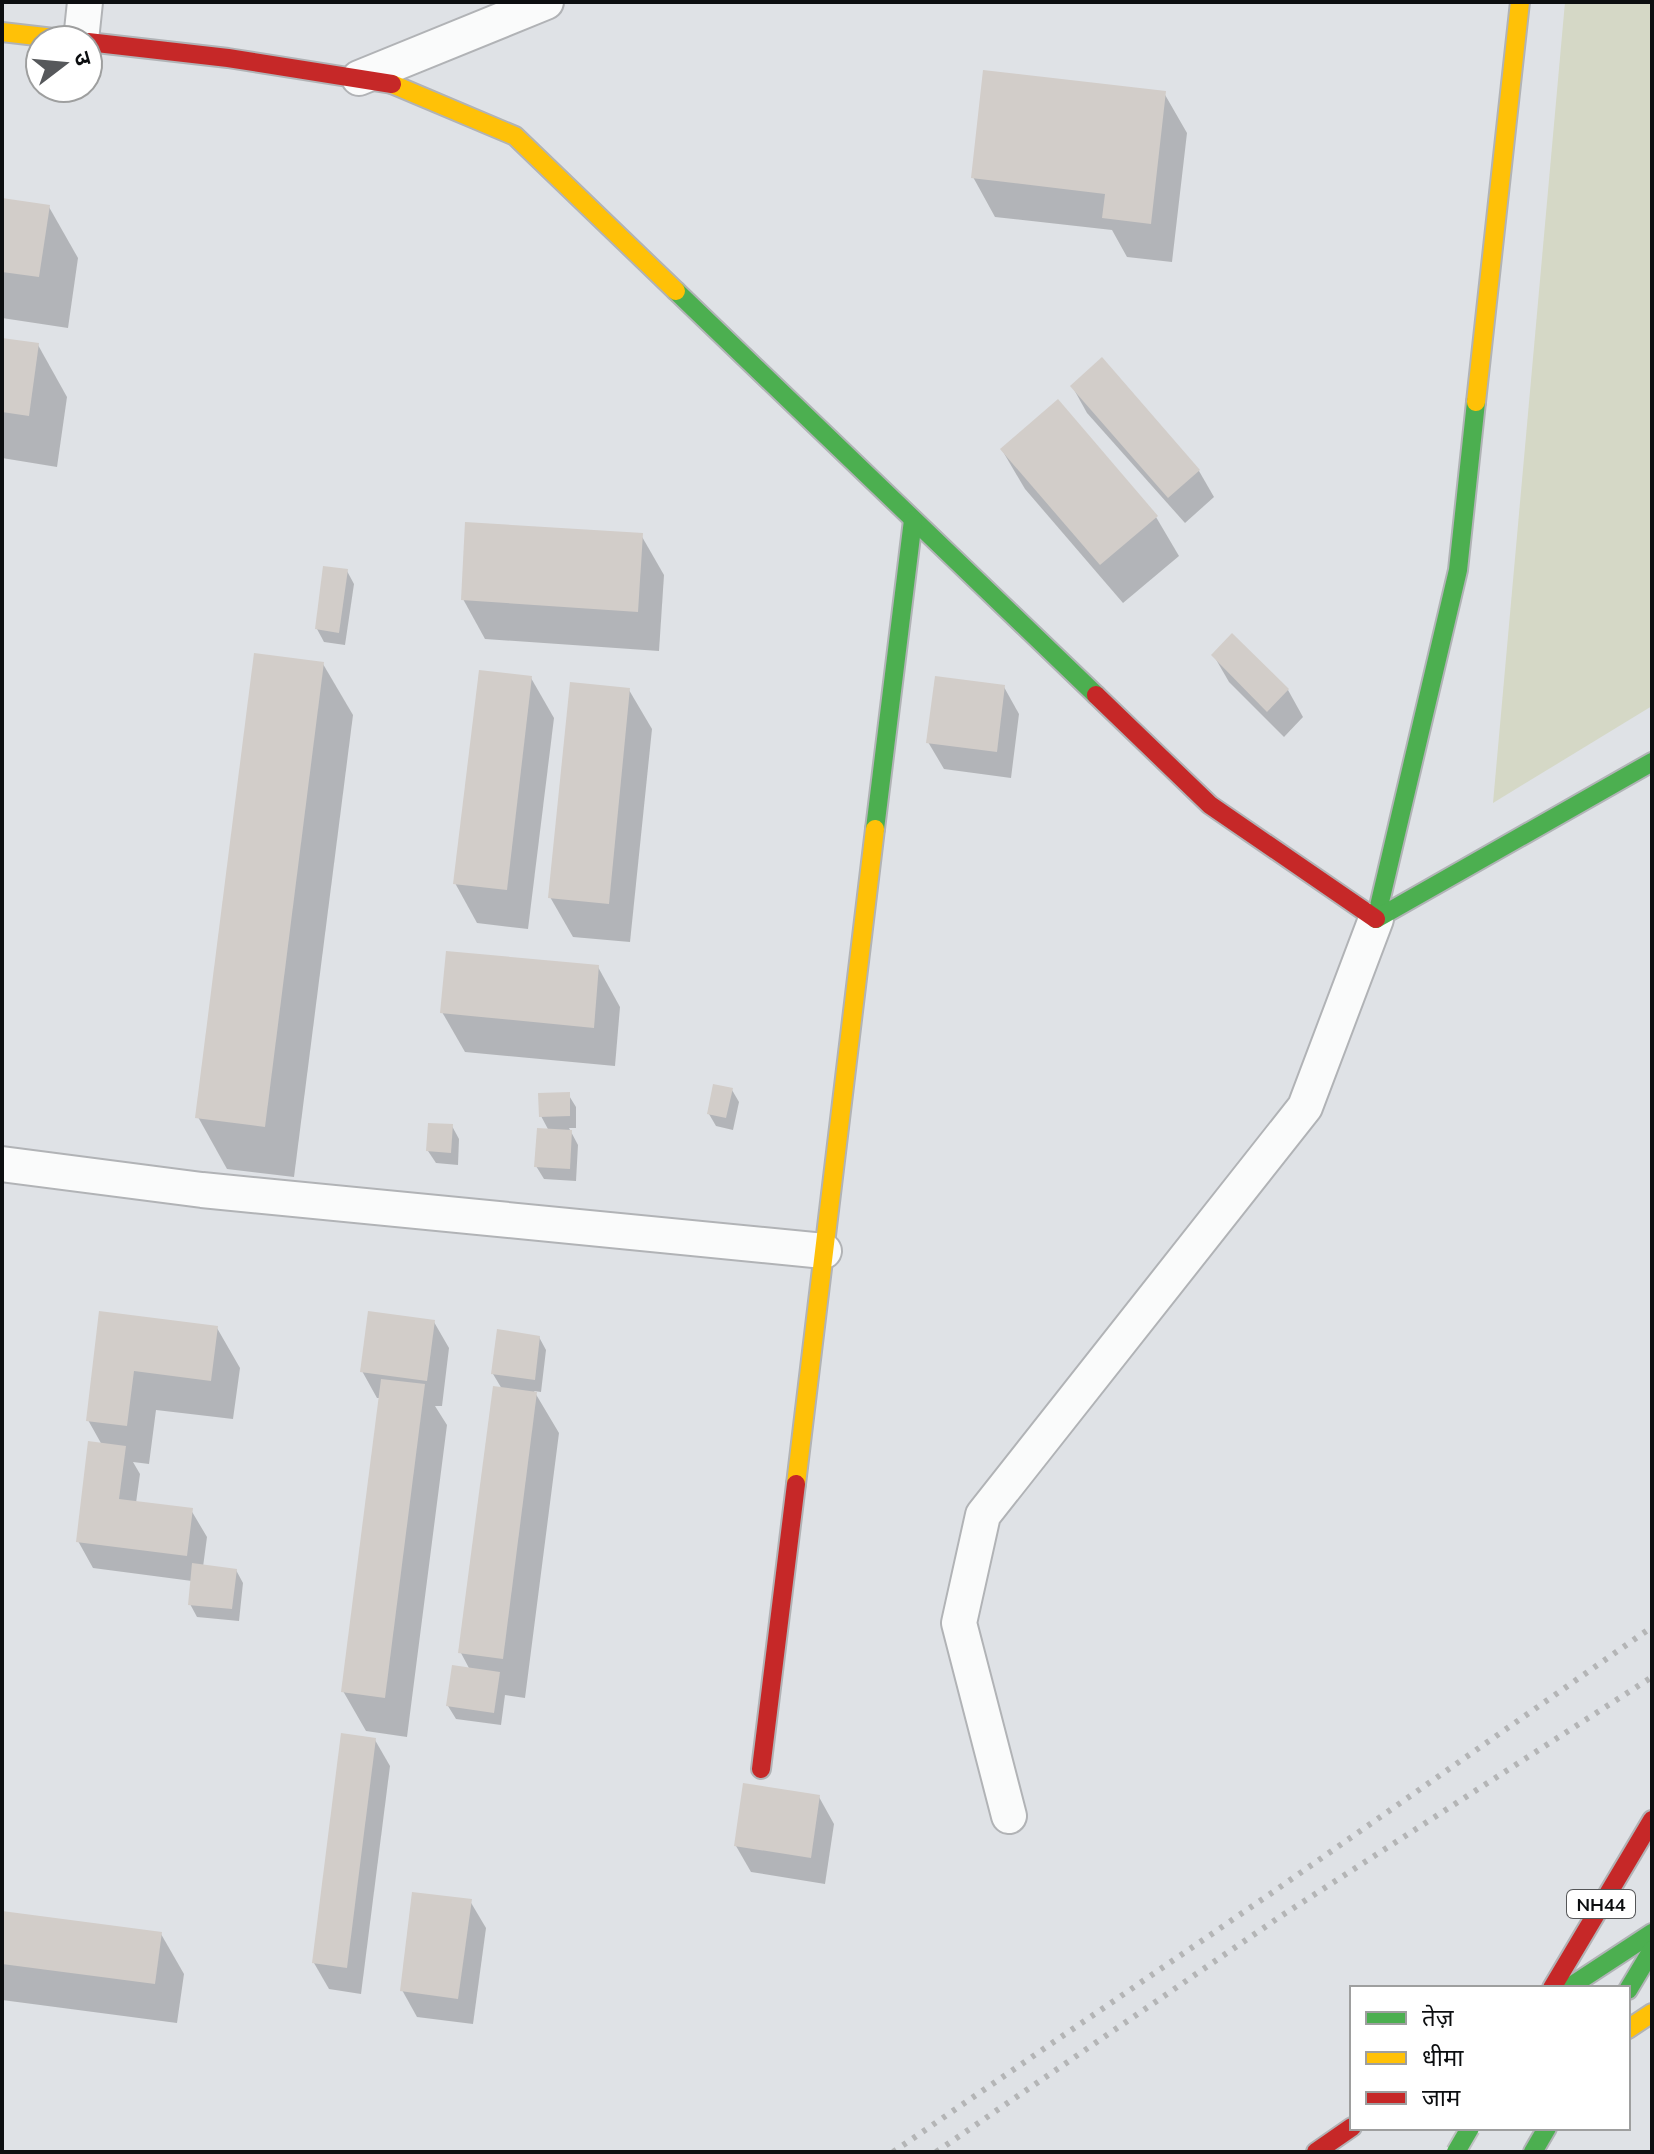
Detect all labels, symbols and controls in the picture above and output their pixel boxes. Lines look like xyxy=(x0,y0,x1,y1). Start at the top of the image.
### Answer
north arrow xyxy=(24,24,104,104)
text: उ xyxy=(68,48,99,70)
road number: NH44 xyxy=(1567,1890,1635,1918)
legend xyxy=(1350,1986,1630,2130)
text: तेज़ xyxy=(1422,2002,1455,2032)
text: धीमा xyxy=(1422,2042,1464,2072)
text: जाम xyxy=(1422,2082,1461,2112)

